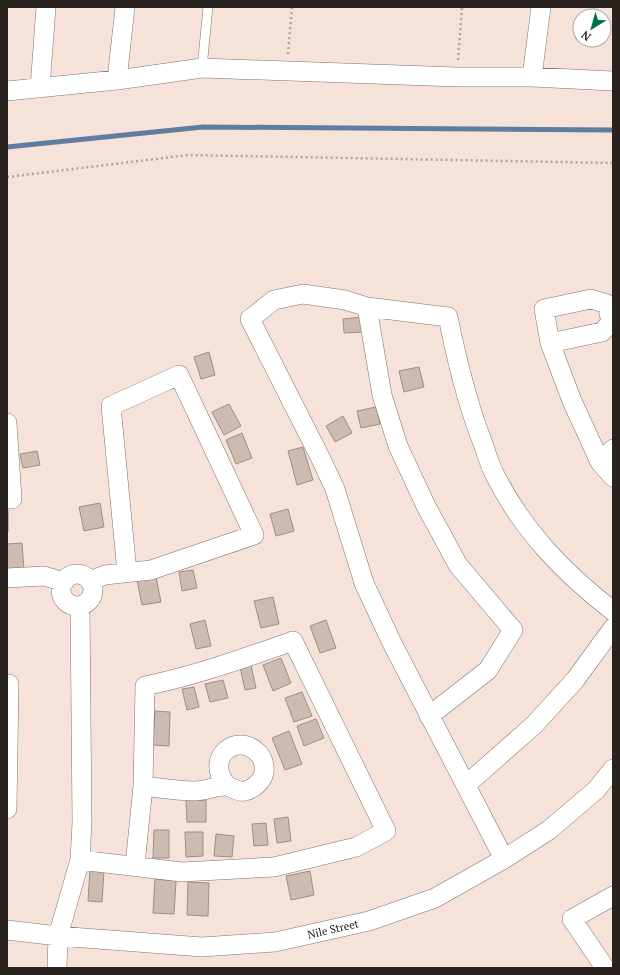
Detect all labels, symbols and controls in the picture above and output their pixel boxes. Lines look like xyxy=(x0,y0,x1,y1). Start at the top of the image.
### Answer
north arrow xyxy=(572,8,612,48)
text: N xyxy=(578,27,594,44)
street label: Nile Street xyxy=(306,916,360,942)

